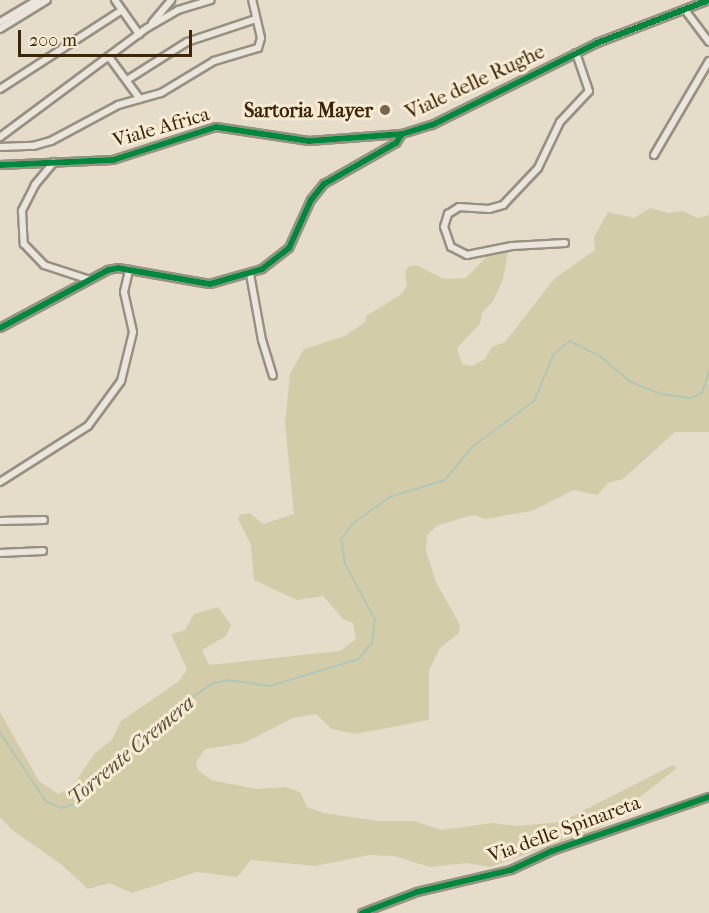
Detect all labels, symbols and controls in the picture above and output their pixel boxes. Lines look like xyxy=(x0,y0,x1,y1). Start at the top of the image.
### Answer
scale bar xyxy=(21,18,195,56)
text: 200 m xyxy=(29,30,77,51)
street label: Viale delle Rughe xyxy=(402,39,548,125)
place label: Sartoria Mayer xyxy=(244,98,373,122)
street label: Viale Africa xyxy=(110,102,212,152)
marker: Sartoria Mayer xyxy=(378,103,392,117)
water label: Torrente Cremera xyxy=(63,690,199,810)
street label: Via delle Spinareta xyxy=(484,790,644,868)

